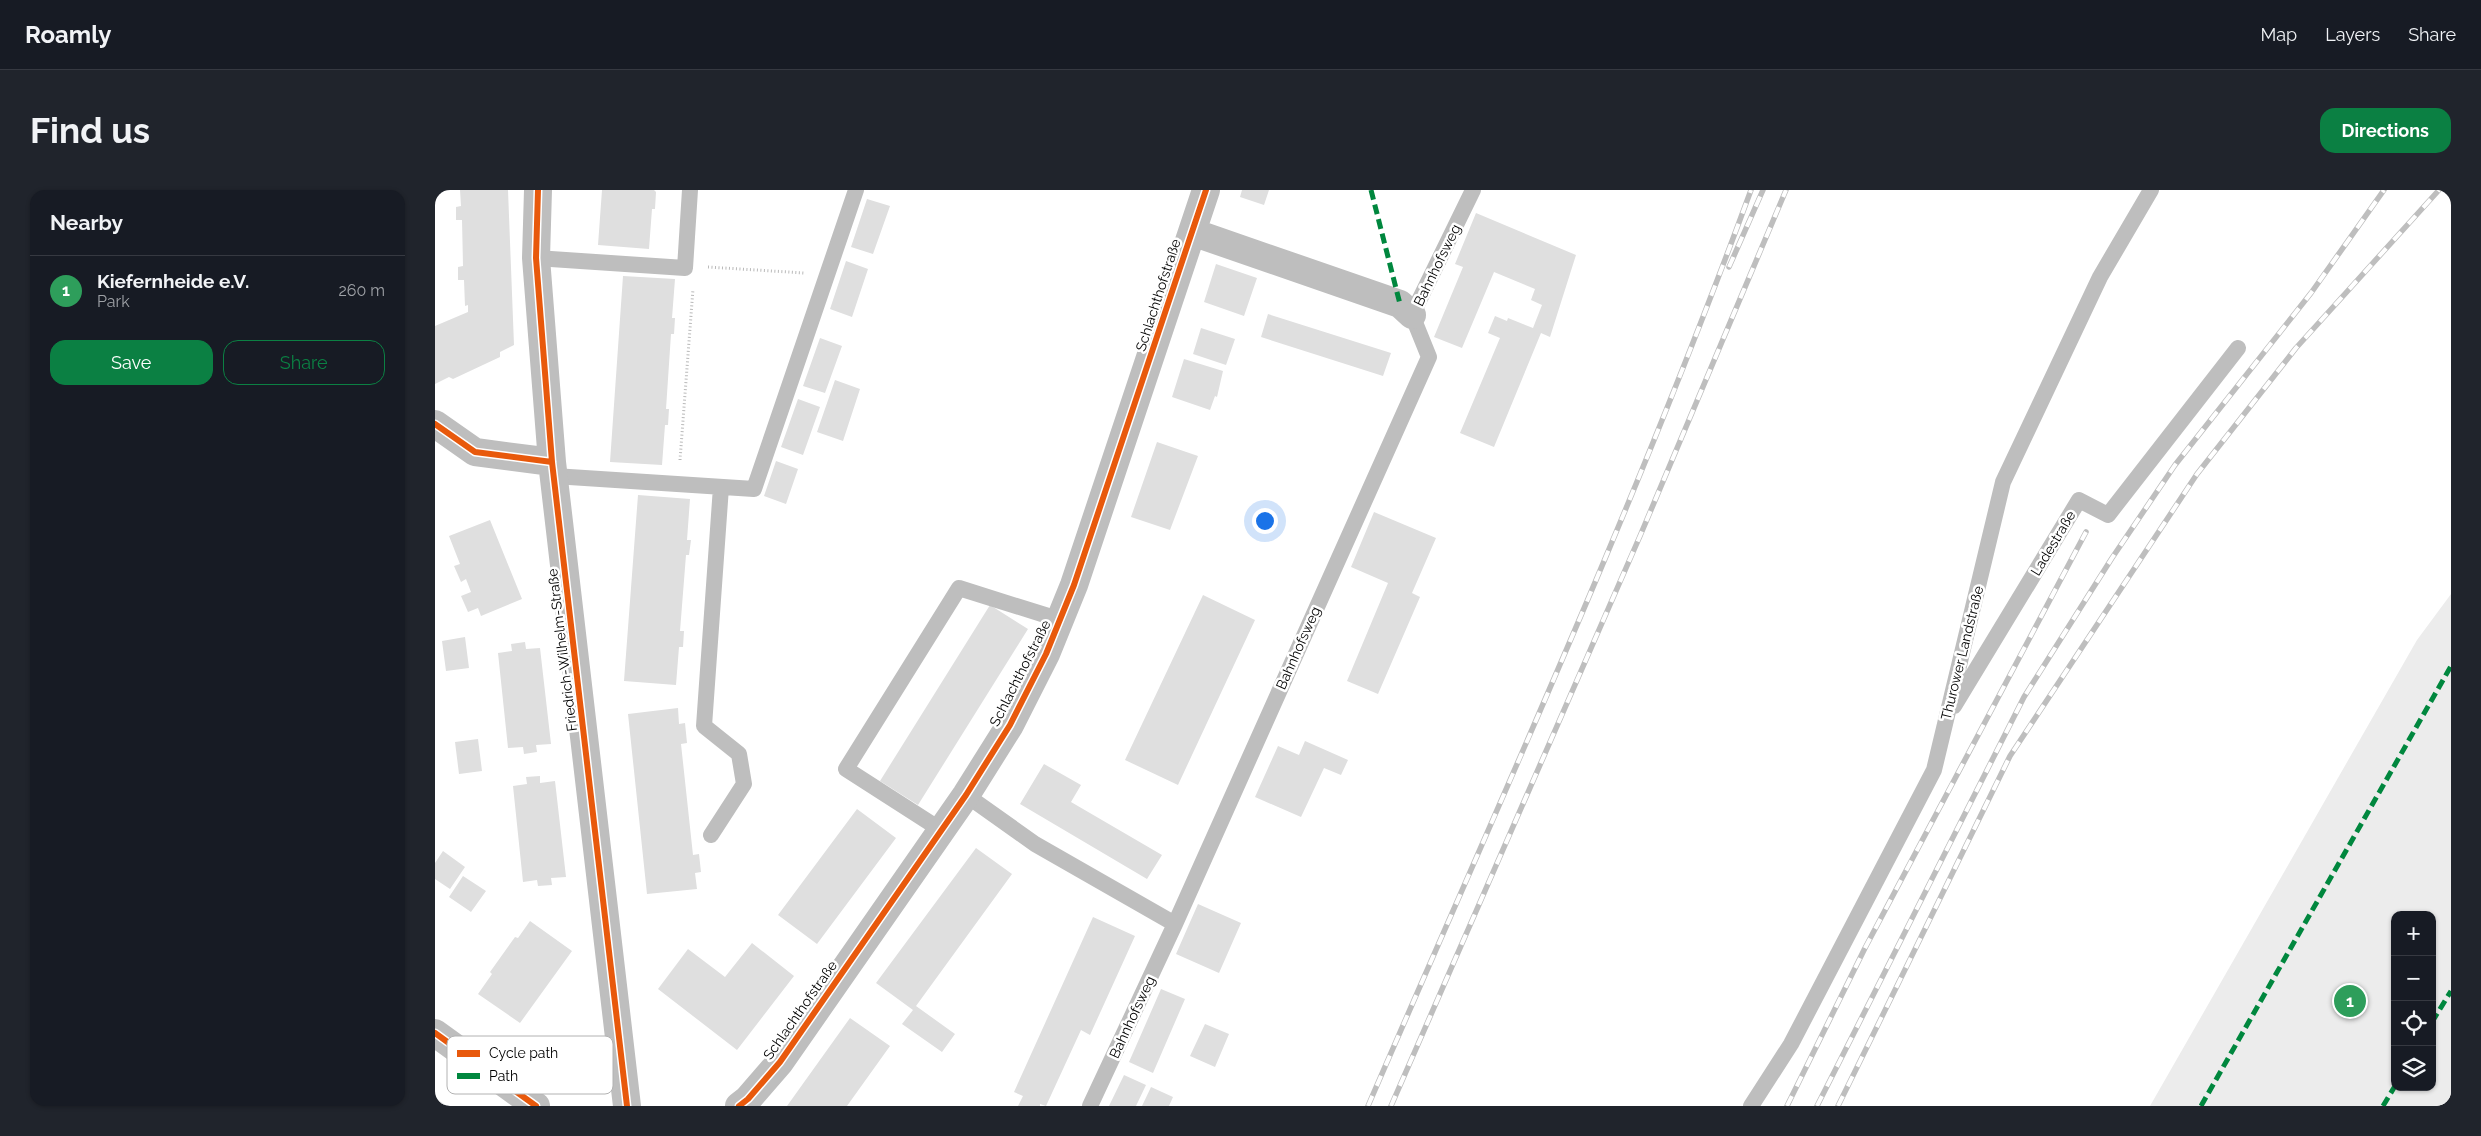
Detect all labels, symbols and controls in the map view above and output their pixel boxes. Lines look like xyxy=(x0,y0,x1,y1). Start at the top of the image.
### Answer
text: Roamly xyxy=(25,20,111,49)
text: Map xyxy=(2261,24,2297,45)
text: Layers xyxy=(2325,24,2380,45)
text: Share xyxy=(2408,24,2456,45)
button: Directions xyxy=(2320,108,2451,153)
text: Find us xyxy=(30,110,150,151)
text: Nearby xyxy=(50,210,123,235)
street label: Bahnhofsweg xyxy=(1410,222,1464,308)
street label: Schlachthofstraße xyxy=(1132,237,1184,353)
text: Kiefernheide e.V. xyxy=(97,270,249,292)
text: 1 xyxy=(62,281,70,300)
text: 260 m xyxy=(338,281,385,300)
text: Park xyxy=(97,292,130,311)
button: Save xyxy=(50,340,213,385)
button: Share xyxy=(223,340,385,385)
your location xyxy=(1252,508,1278,534)
street label: Ladestraße xyxy=(2027,508,2079,578)
street label: Friedrich-Wilhelm-Straße xyxy=(544,568,580,732)
street label: Thurower Landstraße xyxy=(1938,584,1986,722)
street label: Bahnhofsweg xyxy=(1273,604,1323,692)
street label: Schlachthofstraße xyxy=(986,617,1054,729)
map controls xyxy=(2391,911,2436,1091)
button: + xyxy=(2391,911,2436,956)
button: − xyxy=(2391,956,2436,1001)
street label: Schlachthofstraße xyxy=(760,957,840,1063)
street label: Bahnhofsweg xyxy=(1106,973,1158,1061)
pin: 1 xyxy=(2334,982,2366,1020)
button: locate xyxy=(2391,1001,2436,1046)
legend xyxy=(447,1036,613,1094)
text: Cycle path xyxy=(489,1045,558,1061)
button: layers xyxy=(2391,1046,2436,1091)
text: Path xyxy=(489,1068,518,1084)

